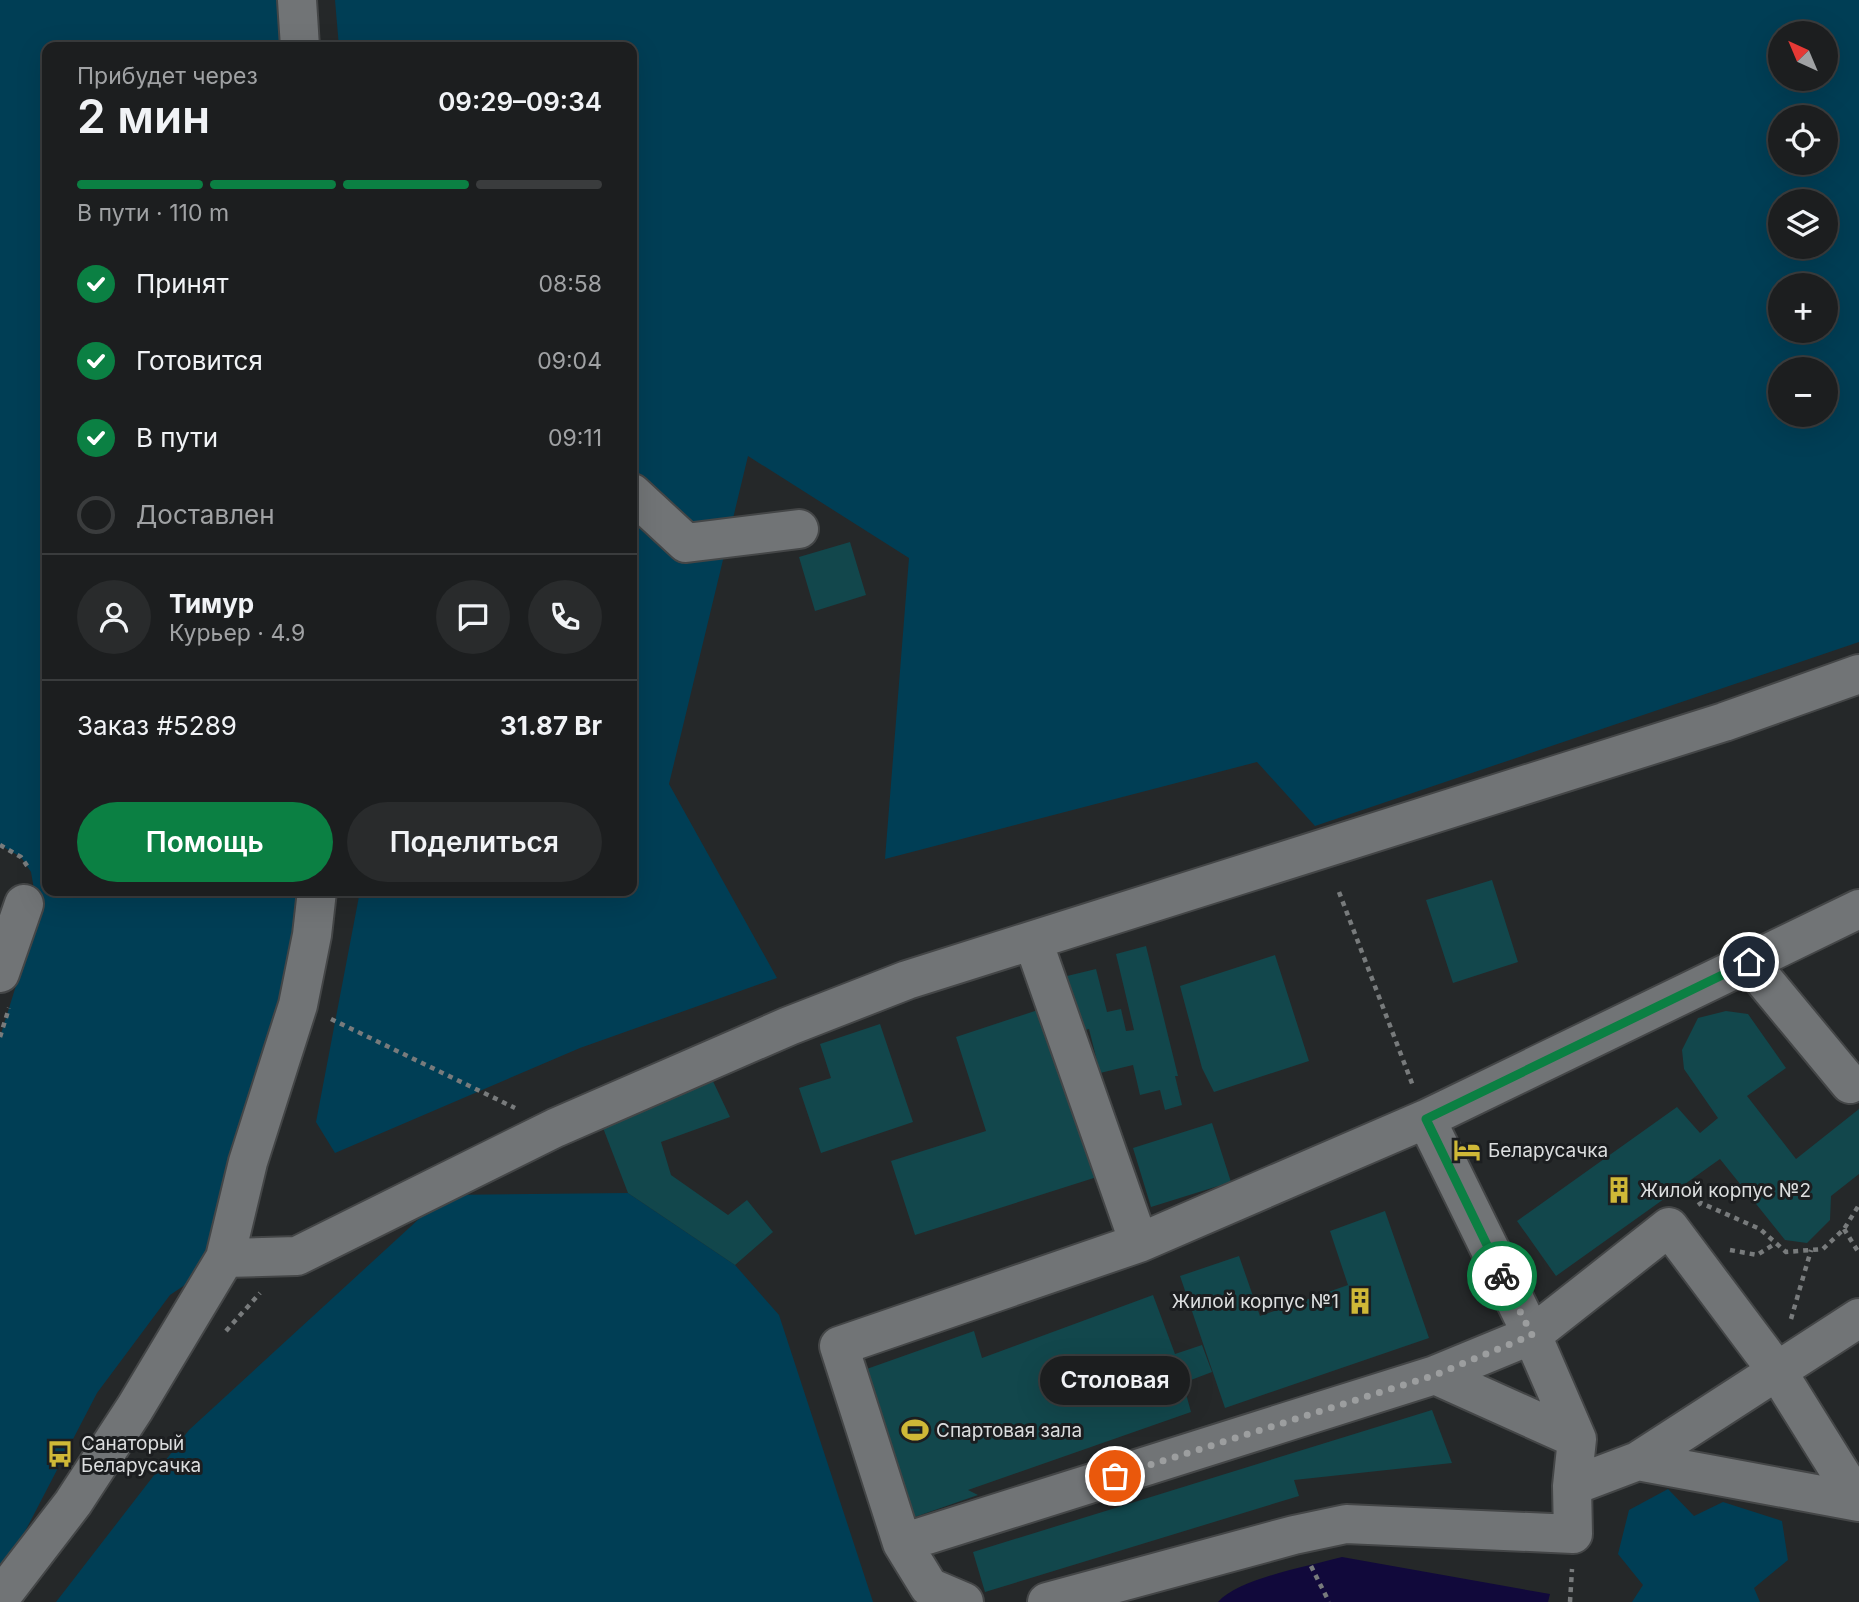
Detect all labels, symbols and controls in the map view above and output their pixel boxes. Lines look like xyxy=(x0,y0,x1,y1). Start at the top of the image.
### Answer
north arrow xyxy=(1768,21,1838,91)
map controls xyxy=(1768,21,1838,427)
text: Прибудет через xyxy=(77,62,258,90)
text: 09:29–09:34 xyxy=(438,86,602,117)
text: 2 мин xyxy=(77,88,210,144)
button: locate xyxy=(1768,105,1838,175)
button: layers xyxy=(1768,189,1838,259)
text: В пути · 110 m xyxy=(77,199,229,227)
icon: check xyxy=(77,265,115,303)
text: Принят xyxy=(136,268,229,299)
text: 08:58 xyxy=(538,270,602,298)
button: + xyxy=(1768,273,1838,343)
icon: check xyxy=(77,342,115,380)
text: Готовится xyxy=(136,345,263,376)
text: 09:04 xyxy=(537,347,602,375)
button: − xyxy=(1768,357,1838,427)
icon: check xyxy=(77,419,115,457)
text: В пути xyxy=(136,422,218,453)
text: 09:11 xyxy=(548,424,602,452)
text: Доставлен xyxy=(136,499,275,530)
button: person xyxy=(77,580,151,654)
button: chat xyxy=(436,580,510,654)
button: phone xyxy=(528,580,602,654)
text: Тимур xyxy=(169,588,254,619)
text: Курьер · 4.9 xyxy=(169,619,305,647)
text: Заказ #5289 xyxy=(77,710,237,741)
text: 31.87 Br xyxy=(500,710,602,741)
button: Помощь xyxy=(77,802,333,882)
button: Поделиться xyxy=(347,802,602,882)
pin xyxy=(1719,932,1779,992)
icon: home xyxy=(1730,943,1768,981)
hotel icon: Беларусачка xyxy=(1452,1135,1482,1165)
place label: Беларусачка xyxy=(1488,1139,1608,1162)
building icon: Жилой корпус №2 xyxy=(1604,1175,1634,1205)
place label: Жилой корпус №2 xyxy=(1640,1179,1811,1202)
courier xyxy=(1467,1241,1537,1311)
icon: bike xyxy=(1483,1257,1521,1295)
building icon: Жилой корпус №1 xyxy=(1345,1286,1375,1316)
place label: Жилой корпус №1 xyxy=(1172,1290,1339,1313)
callout: Столовая xyxy=(1040,1357,1190,1406)
text: Столовая xyxy=(1061,1366,1170,1394)
sports icon: Спартовая зала xyxy=(900,1415,930,1445)
place label: Спартовая зала xyxy=(936,1419,1082,1442)
place label: Санаторый Беларусачка xyxy=(81,1432,201,1477)
bus stop icon: Санаторый Беларусачка xyxy=(45,1439,75,1469)
pin xyxy=(1085,1446,1145,1506)
icon: bag xyxy=(1096,1457,1134,1495)

